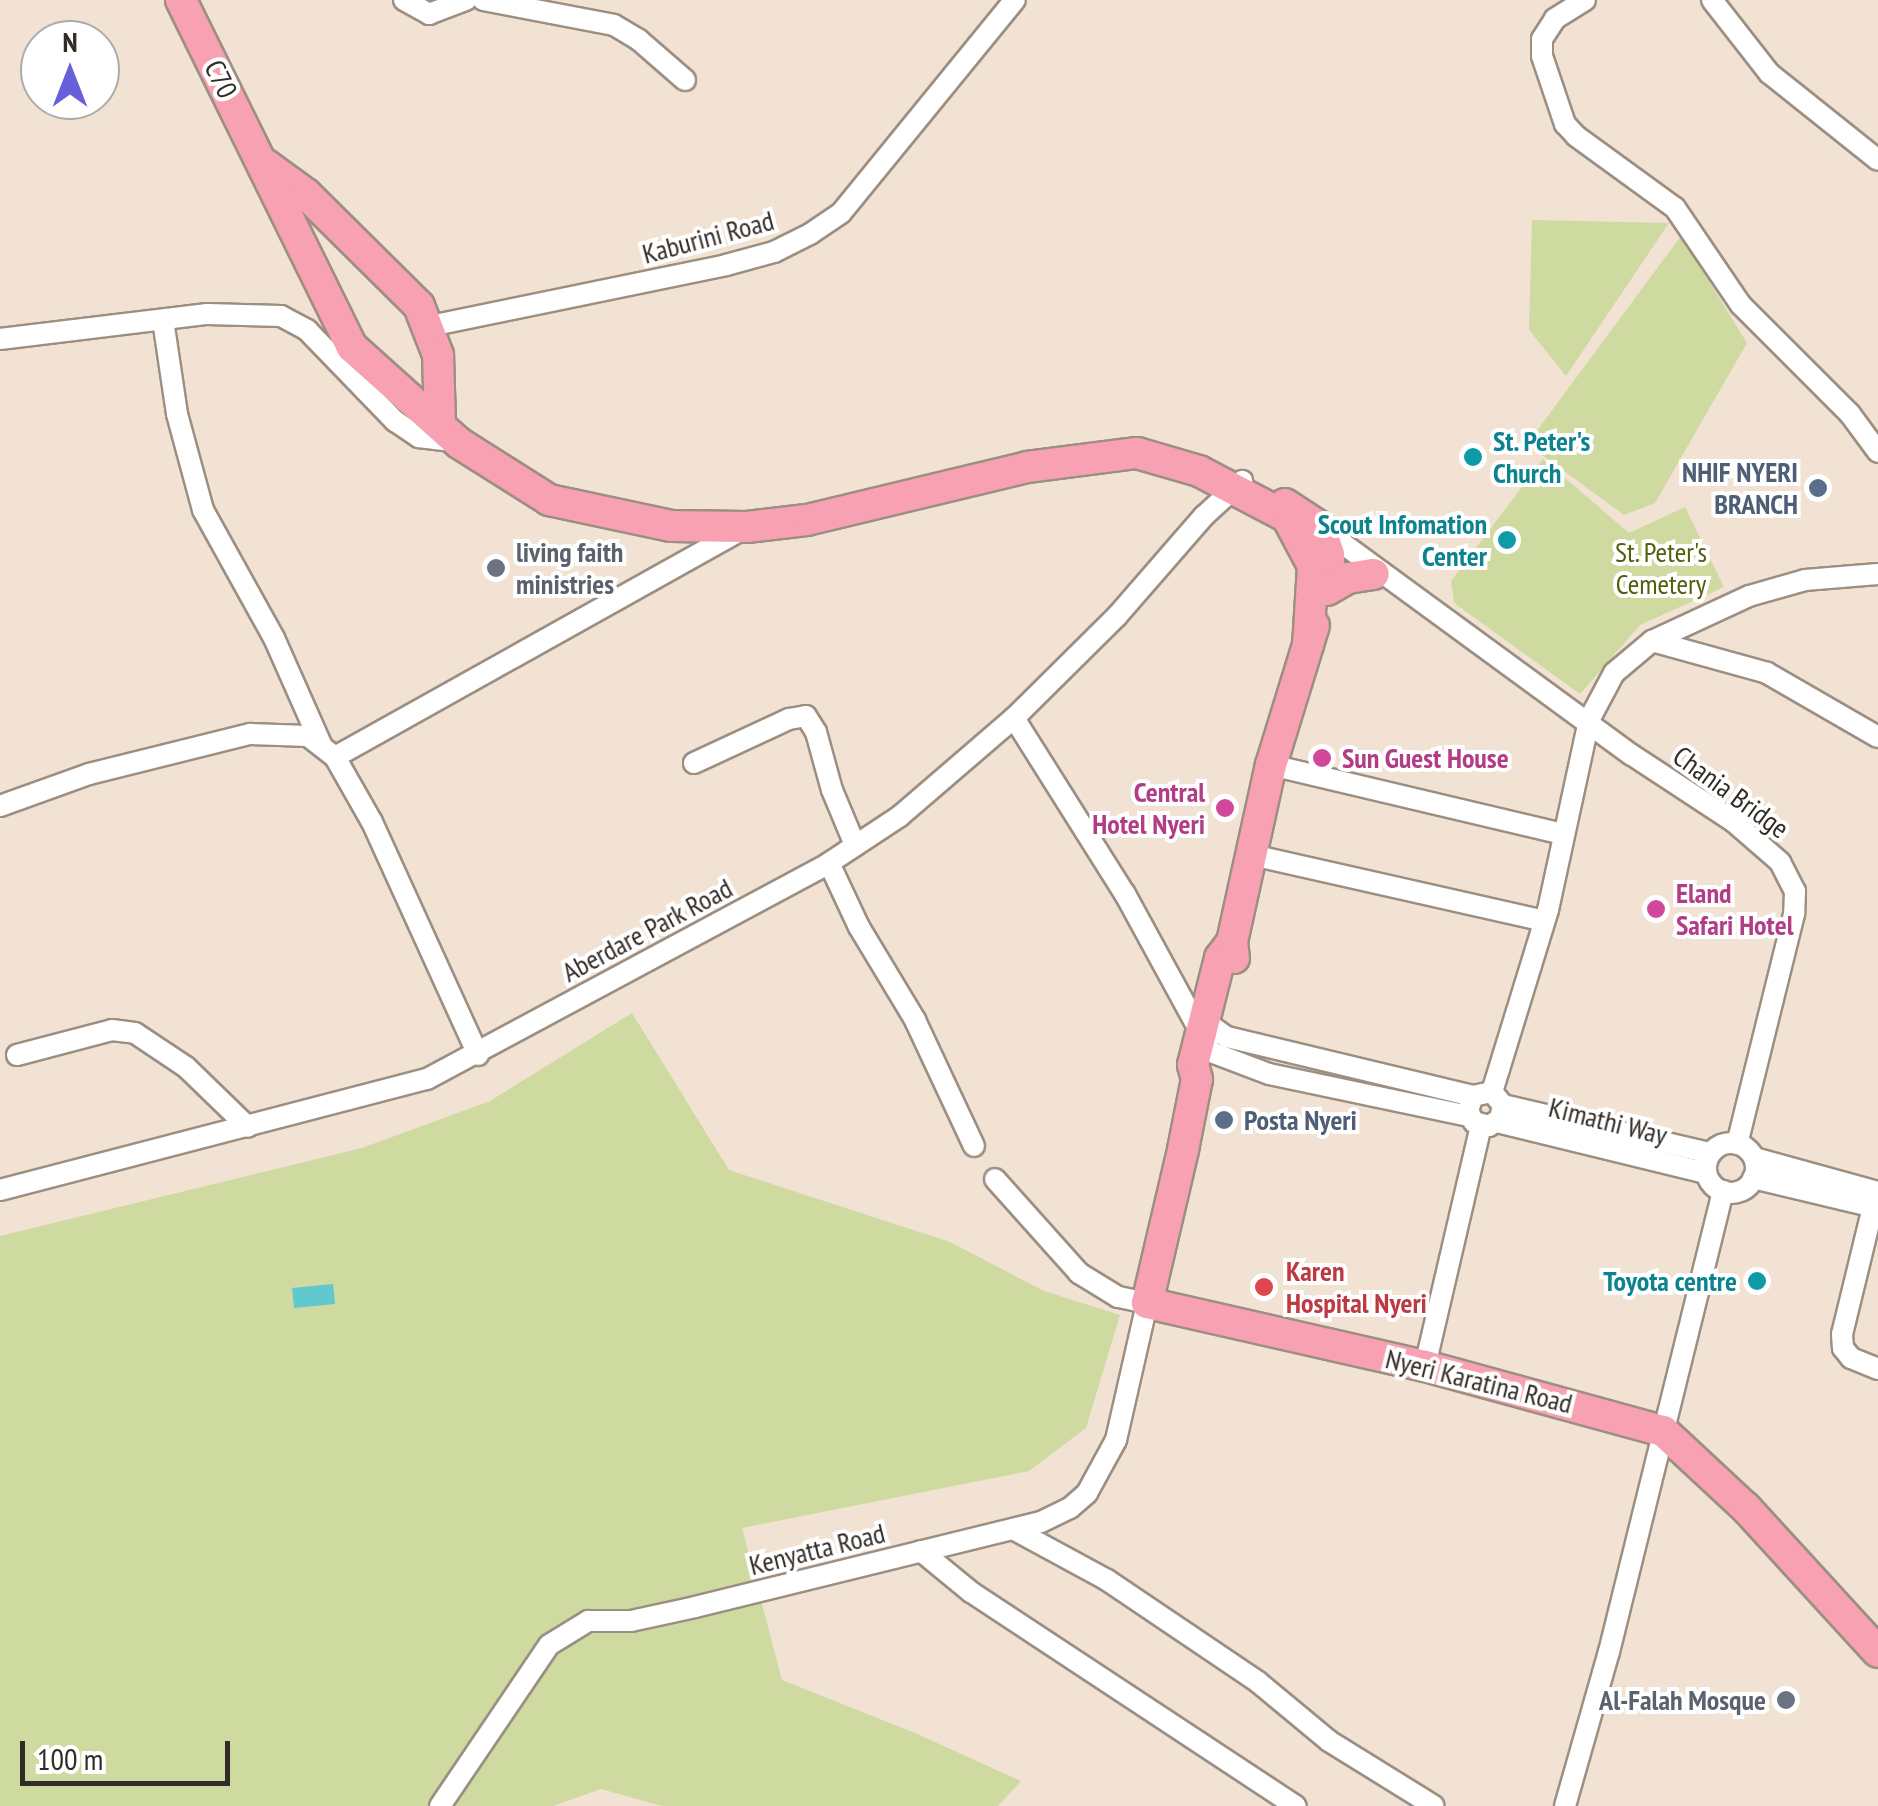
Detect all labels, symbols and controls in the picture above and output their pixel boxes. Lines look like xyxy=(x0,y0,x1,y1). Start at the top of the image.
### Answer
north arrow xyxy=(20,20,120,120)
text: N xyxy=(62,23,78,60)
street label: C70 xyxy=(198,55,244,103)
street label: Kaburini Road xyxy=(639,203,777,271)
place label: St. Peter's Church xyxy=(1493,424,1592,490)
marker: St. Peter's Church xyxy=(1462,446,1484,468)
place label: NHIF NYERI BRANCH xyxy=(1682,455,1798,521)
marker: NHIF NYERI BRANCH xyxy=(1807,477,1829,499)
place label: Scout Infomation Center xyxy=(1318,507,1487,573)
marker: Scout Infomation Center xyxy=(1496,529,1518,551)
place label: living faith ministries xyxy=(516,535,623,601)
park label: St. Peter's Cemetery xyxy=(1614,535,1708,601)
marker: living faith ministries xyxy=(485,557,507,579)
street label: Chania Bridge xyxy=(1667,739,1795,845)
place label: Sun Guest House xyxy=(1342,741,1509,775)
marker: Sun Guest House xyxy=(1311,747,1333,769)
place label: Central Hotel Nyeri xyxy=(1092,775,1205,841)
marker: Central Hotel Nyeri xyxy=(1214,797,1236,819)
street label: Aberdare Park Road xyxy=(556,871,738,989)
place label: Eland Safari Hotel xyxy=(1676,876,1793,942)
marker: Eland Safari Hotel xyxy=(1645,898,1667,920)
street label: Kimathi Way xyxy=(1545,1090,1671,1152)
place label: Posta Nyeri xyxy=(1244,1103,1357,1137)
marker: Posta Nyeri xyxy=(1213,1109,1235,1131)
place label: Karen Hospital Nyeri xyxy=(1286,1254,1427,1320)
place label: Toyota centre xyxy=(1603,1264,1737,1298)
marker: Toyota centre xyxy=(1746,1270,1768,1292)
marker: Karen Hospital Nyeri xyxy=(1251,1274,1277,1300)
street label: Nyeri Karatina Road xyxy=(1382,1342,1576,1420)
street label: Kenyatta Road xyxy=(746,1516,888,1582)
place label: Al-Falah Mosque xyxy=(1599,1683,1766,1717)
marker: Al-Falah Mosque xyxy=(1775,1689,1797,1711)
scale bar xyxy=(25,1721,235,1783)
text: 100 m xyxy=(37,1739,103,1778)

